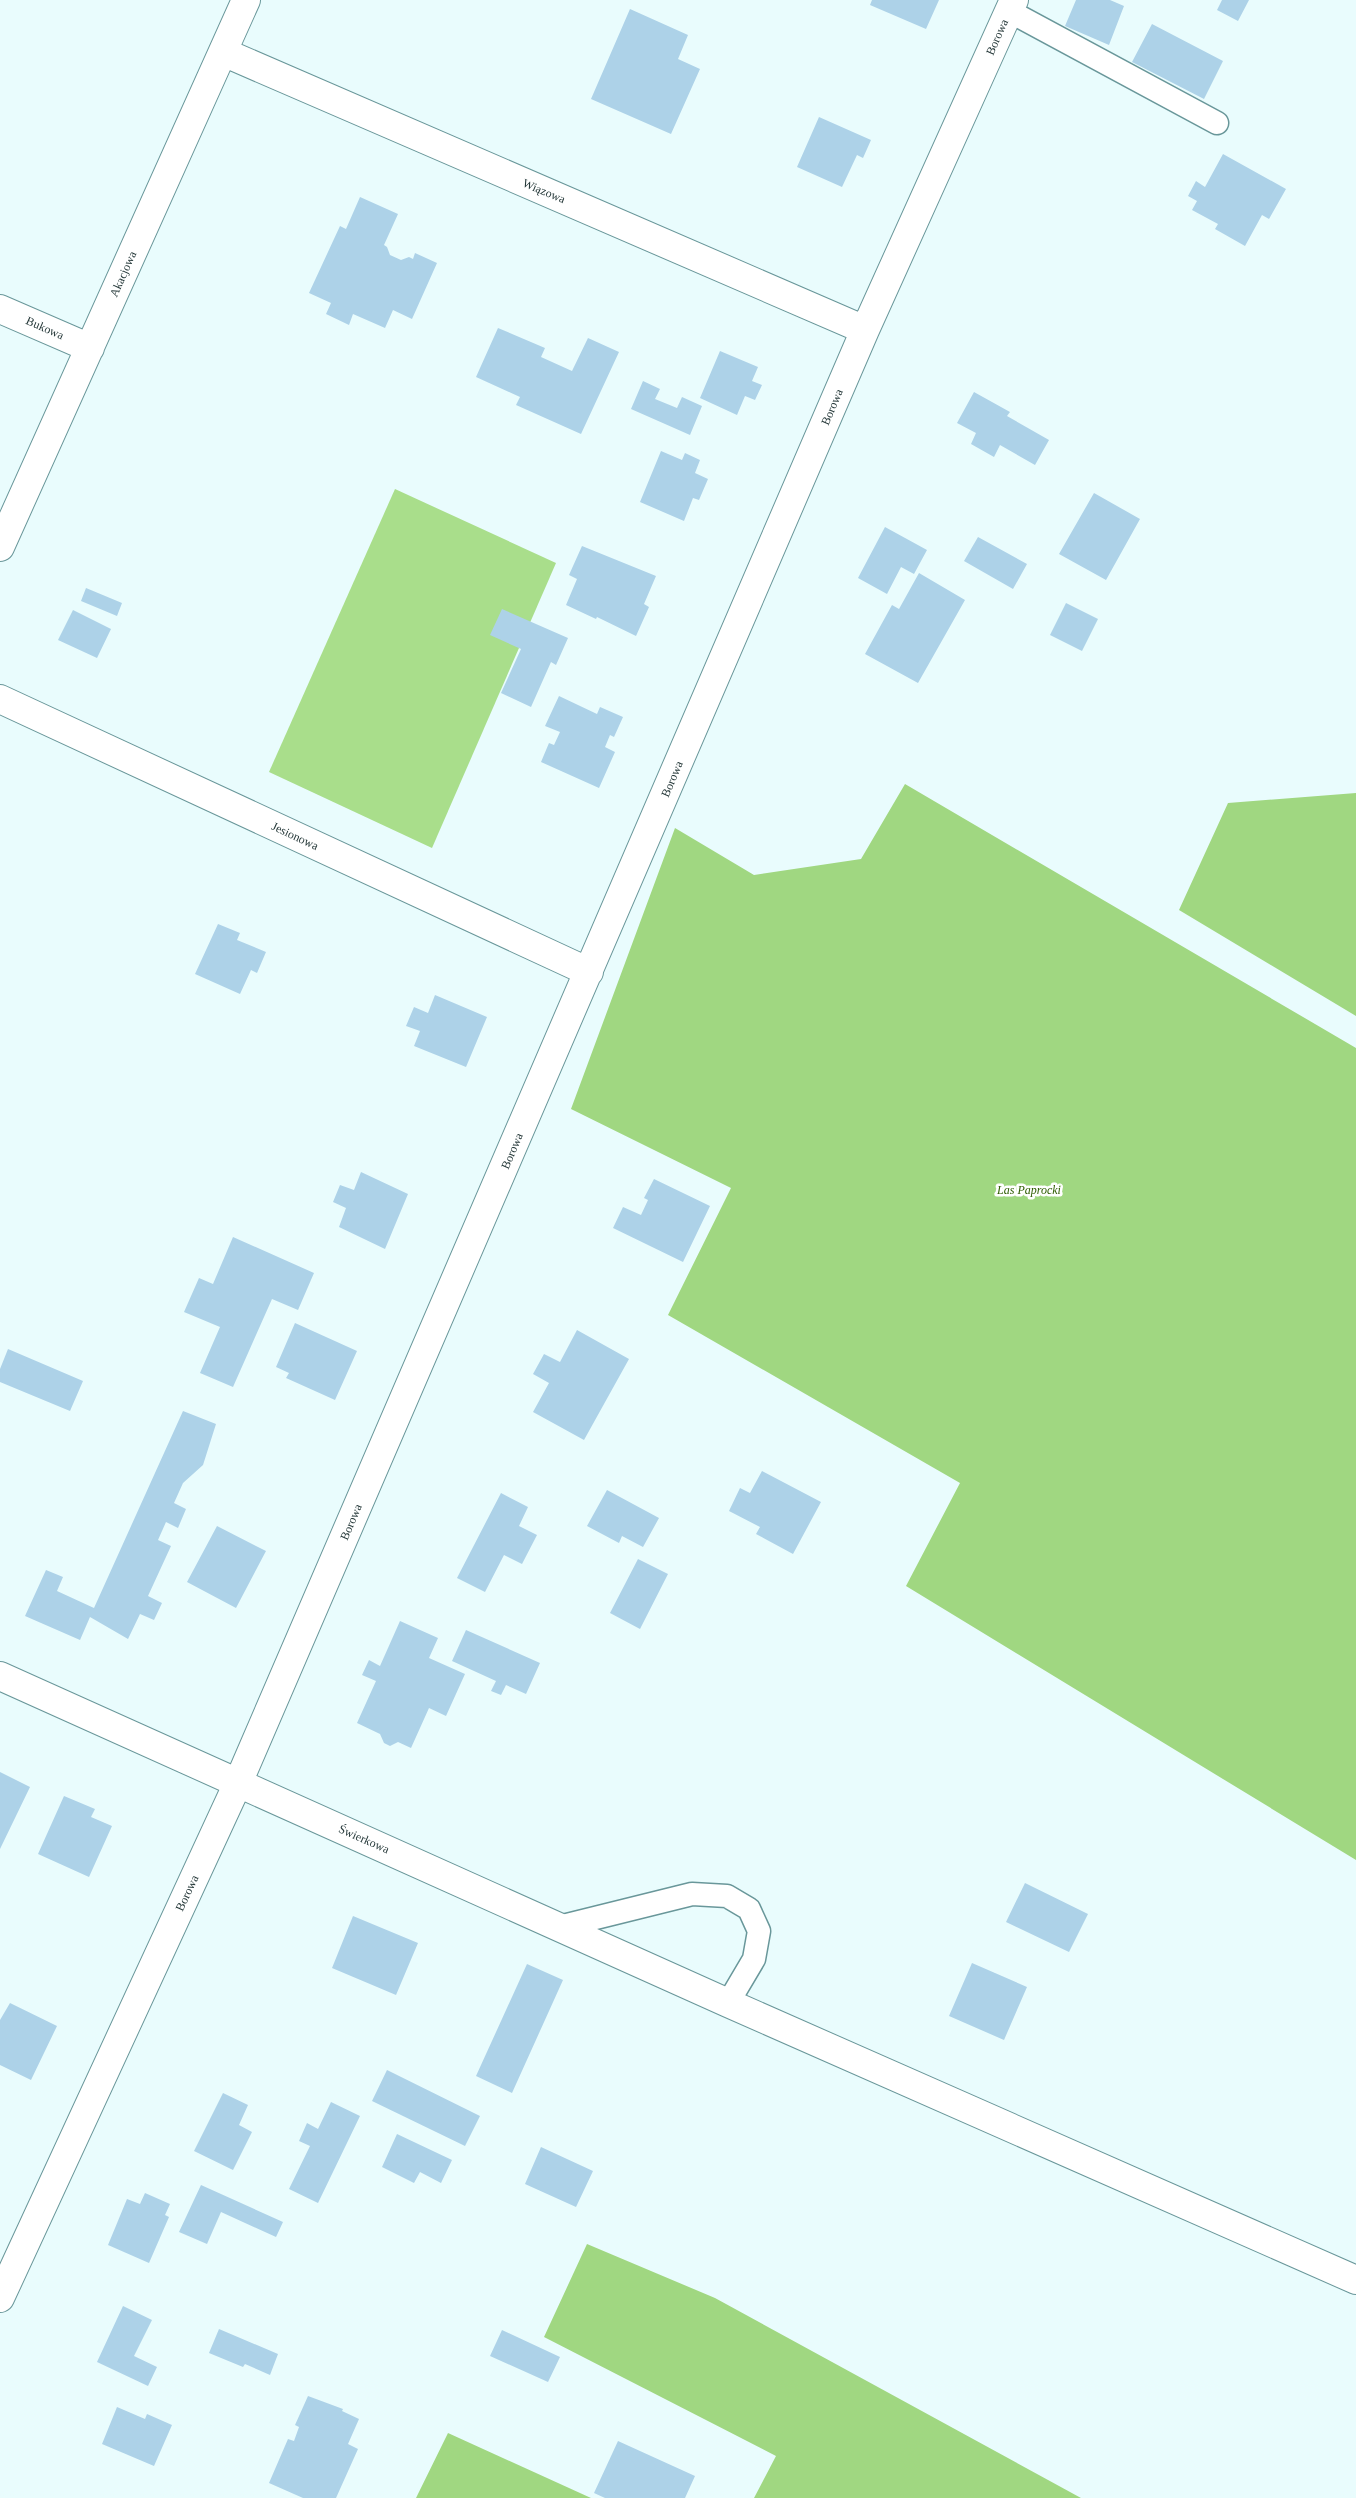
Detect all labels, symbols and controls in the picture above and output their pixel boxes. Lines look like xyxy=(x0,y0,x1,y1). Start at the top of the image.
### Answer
street label: Borowa xyxy=(983,16,1011,57)
street label: Wiązowa xyxy=(521,176,568,206)
street label: Akacjowa xyxy=(107,248,140,299)
street label: Bukowa xyxy=(24,313,67,343)
street label: Borowa xyxy=(818,386,846,427)
street label: Borowa xyxy=(658,758,686,799)
street label: Jesionowa xyxy=(269,819,321,853)
street label: Borowa xyxy=(498,1130,526,1171)
park label: Las Paprocki xyxy=(996,1183,1061,1197)
street label: Borowa xyxy=(337,1501,365,1542)
street label: Świerkowa xyxy=(336,1822,392,1857)
street label: Borowa xyxy=(173,1872,202,1913)

